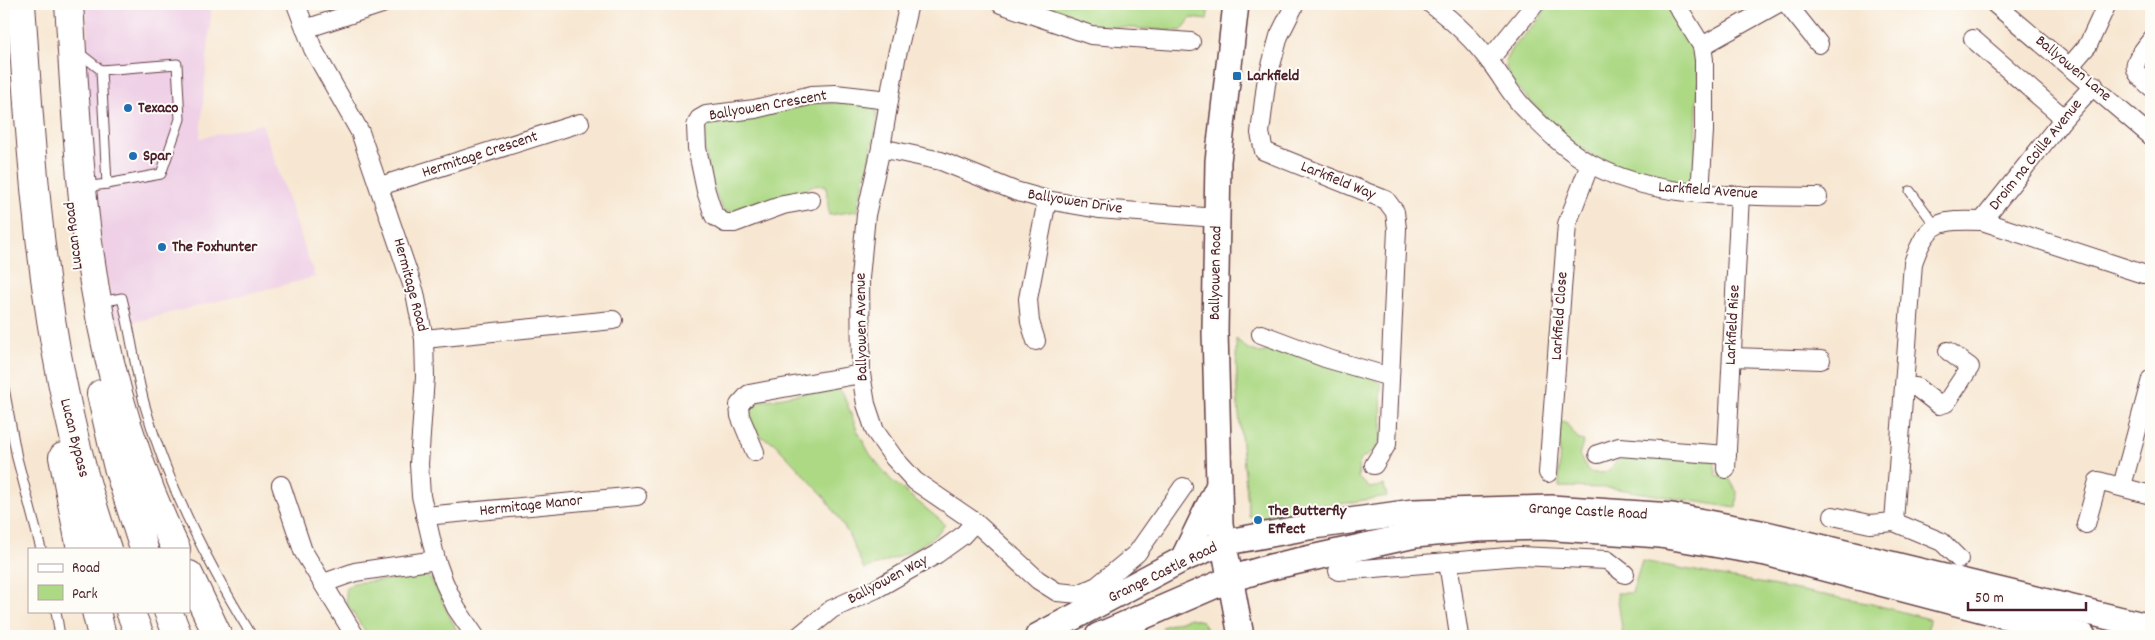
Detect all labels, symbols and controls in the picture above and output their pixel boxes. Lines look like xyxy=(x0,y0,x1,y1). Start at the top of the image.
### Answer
street label: Ballyowen Lane xyxy=(2030,30,2116,108)
place label: Larkfield xyxy=(1247,65,1299,88)
marker: Larkfield xyxy=(1231,70,1243,82)
street label: Ballyowen Crescent xyxy=(707,84,829,128)
street label: Droim na Coille Avenue xyxy=(1984,94,2088,216)
place label: Texaco xyxy=(138,97,178,120)
marker: Texaco xyxy=(122,102,134,114)
street label: Hermitage Crescent xyxy=(419,125,541,185)
place label: Spar xyxy=(143,145,172,168)
marker: Spar xyxy=(127,150,139,162)
street label: Larkfield Way xyxy=(1297,156,1379,207)
street label: Larkfield Avenue xyxy=(1657,176,1759,206)
street label: Ballyowen Drive xyxy=(1026,183,1124,221)
street label: Lucan Road xyxy=(58,201,90,271)
street label: Ballyowen Road xyxy=(1204,225,1228,321)
place label: The Foxhunter xyxy=(172,236,258,259)
street label: Hermitage Road xyxy=(386,236,434,334)
marker: The Foxhunter xyxy=(156,241,168,253)
street label: Larkfield Close xyxy=(1545,271,1575,361)
street label: Ballyowen Avenue xyxy=(850,273,874,381)
street label: Larkfield Rise xyxy=(1719,284,1747,366)
street label: Lucan Bypass xyxy=(53,396,95,480)
street label: Hermitage Manor xyxy=(478,489,584,523)
street label: Grange Castle Road xyxy=(1528,497,1648,527)
place label: The Butterfly Effect xyxy=(1268,500,1348,541)
marker: The Butterfly Effect xyxy=(1252,514,1264,526)
street label: Grange Castle Road xyxy=(1104,537,1222,609)
legend xyxy=(28,548,190,612)
street label: Ballyowen Way xyxy=(844,549,933,611)
text: Road xyxy=(72,558,100,580)
scale bar xyxy=(1968,580,2085,612)
text: Park xyxy=(72,584,98,606)
text: 50 m xyxy=(1975,588,2004,610)

